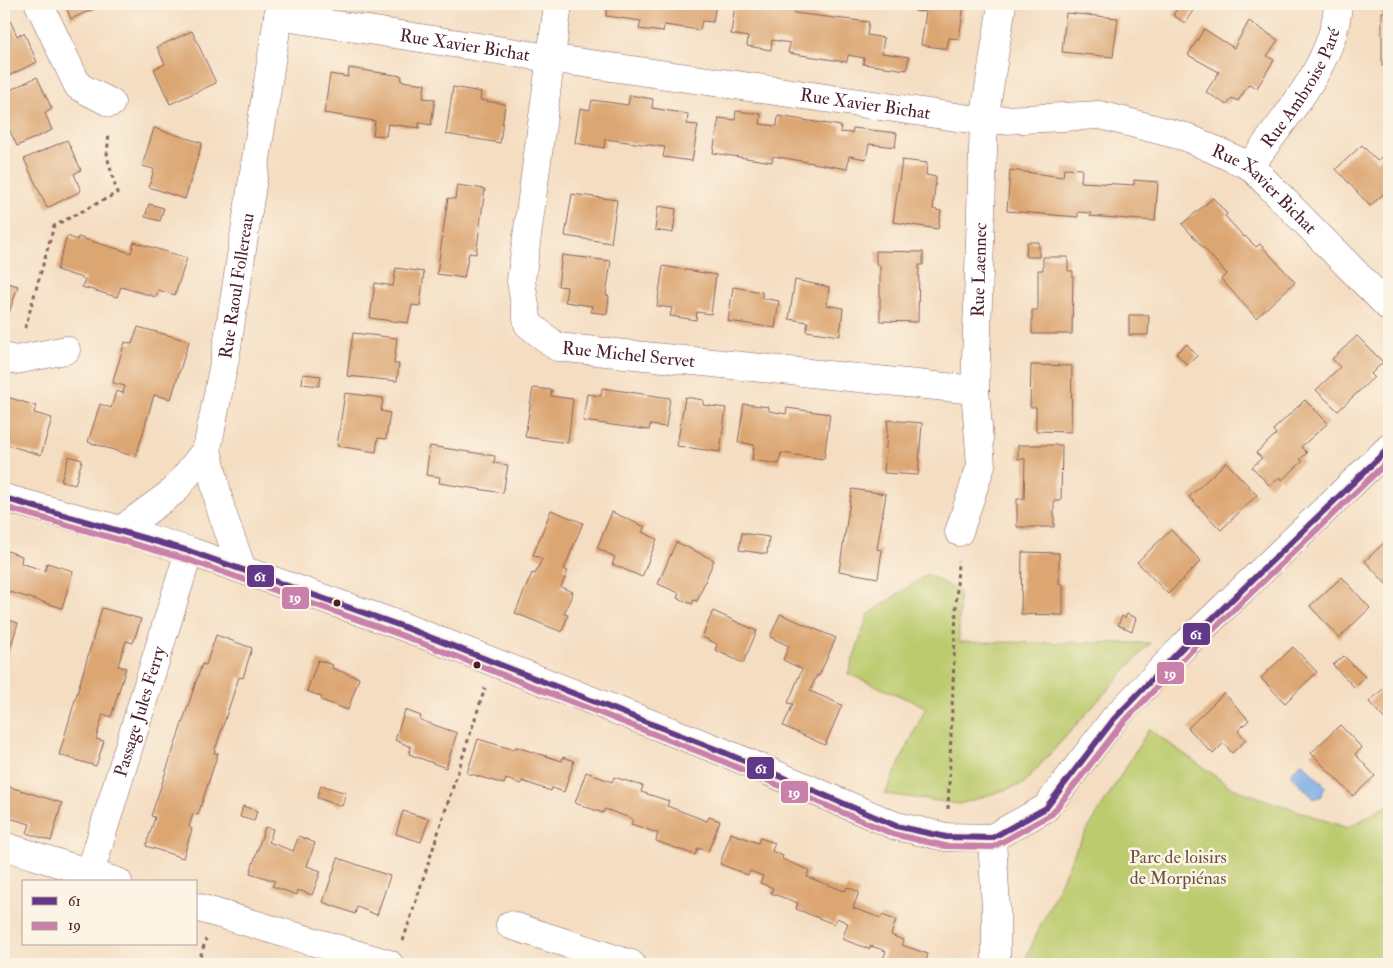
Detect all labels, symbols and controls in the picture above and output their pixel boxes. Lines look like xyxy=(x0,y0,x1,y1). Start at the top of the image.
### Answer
street label: Rue Xavier Bichat xyxy=(398,24,532,67)
street label: Rue Ambroise Paré xyxy=(1256,25,1346,153)
street label: Rue Xavier Bichat xyxy=(799,84,932,125)
street label: Rue Xavier Bichat xyxy=(1208,139,1322,239)
street label: Rue Raoul Follereau xyxy=(214,211,259,360)
street label: Rue Laennec xyxy=(966,222,993,318)
street label: Rue Michel Servet xyxy=(561,337,696,373)
line badge: 61 xyxy=(246,564,275,588)
text: 61 xyxy=(254,568,266,585)
line badge: 19 xyxy=(281,586,310,610)
text: 19 xyxy=(289,589,301,606)
unlabelled marker xyxy=(332,598,342,608)
line badge: 61 xyxy=(1182,622,1211,646)
text: 61 xyxy=(1190,626,1202,643)
street label: Passage Jules Ferry xyxy=(109,642,171,780)
unlabelled marker xyxy=(472,660,482,670)
line badge: 19 xyxy=(1156,661,1185,685)
text: 19 xyxy=(1164,665,1176,682)
line badge: 61 xyxy=(746,756,775,780)
text: 61 xyxy=(755,760,767,777)
line badge: 19 xyxy=(780,780,809,804)
text: 19 xyxy=(788,784,800,801)
park label: Parc de loisirs de Morpiénas xyxy=(1129,846,1227,890)
legend xyxy=(22,880,198,946)
text: 61 xyxy=(68,892,81,911)
text: 19 xyxy=(68,916,81,935)

